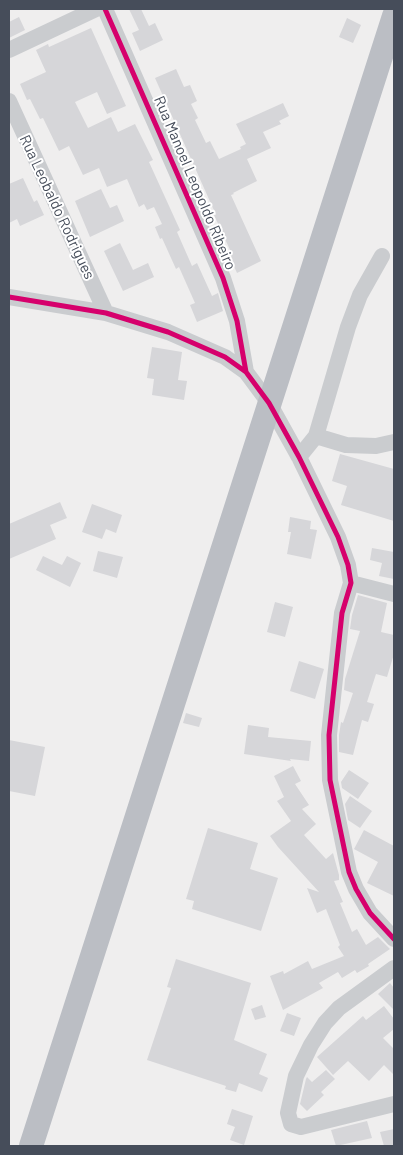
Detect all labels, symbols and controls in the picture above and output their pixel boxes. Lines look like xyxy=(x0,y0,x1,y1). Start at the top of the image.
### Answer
street label: Rua Manoel Leopoldo Ribeiro xyxy=(150,93,240,273)
street label: Rua Leobaldo Rodrigues xyxy=(16,132,98,282)

